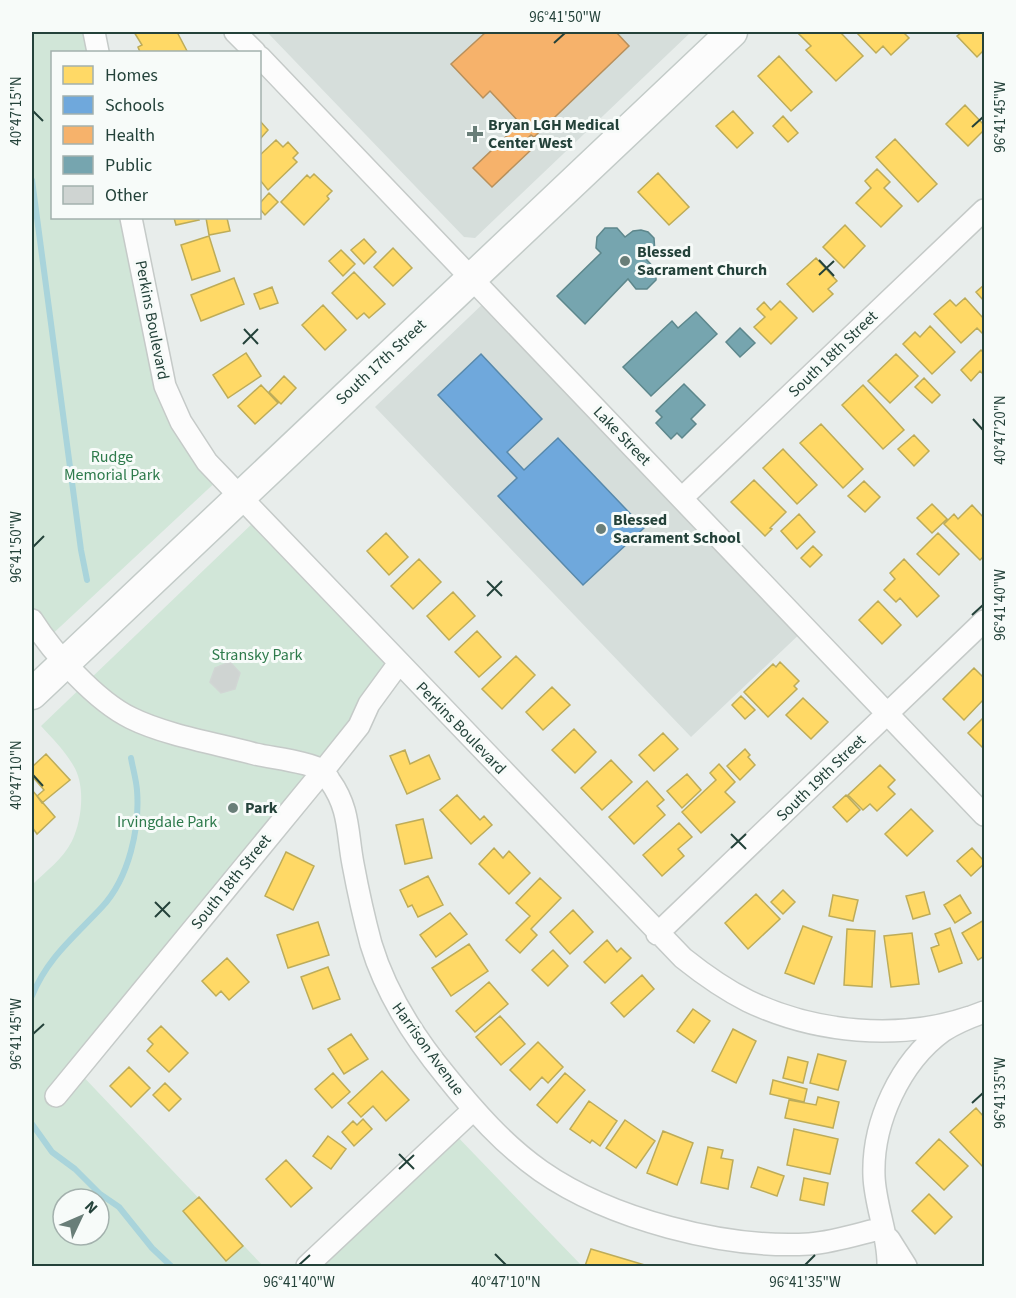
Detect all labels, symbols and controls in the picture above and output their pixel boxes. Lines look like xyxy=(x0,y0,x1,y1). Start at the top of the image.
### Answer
text: 96°41'50"W xyxy=(529,7,601,28)
legend xyxy=(51,51,261,219)
text: Homes xyxy=(105,63,158,88)
text: 40°47'15"N xyxy=(6,76,27,146)
text: 96°41'45"W xyxy=(990,81,1011,153)
text: Schools xyxy=(105,93,164,118)
place label: Bryan LGH Medical Center West xyxy=(488,114,620,154)
text: Health xyxy=(105,123,155,148)
marker: Bryan LGH Medical Center West xyxy=(466,125,484,143)
text: Public xyxy=(105,153,152,178)
text: Other xyxy=(105,183,149,208)
place label: Blessed Sacrament Church xyxy=(637,241,767,281)
marker: Blessed Sacrament Church xyxy=(618,254,632,268)
street label: Perkins Boulevard xyxy=(130,258,174,382)
street label: South 18th Street xyxy=(783,305,883,402)
street label: South 17th Street xyxy=(331,314,432,410)
text: 40°47'20"N xyxy=(990,395,1011,465)
street label: Lake Street xyxy=(588,401,656,471)
park label: Rudge Memorial Park xyxy=(64,446,160,486)
place label: Blessed Sacrament School xyxy=(613,509,741,549)
text: 96°41'50"W xyxy=(6,511,27,583)
marker: Blessed Sacrament School xyxy=(594,522,608,536)
text: 96°41'40"W xyxy=(990,569,1011,641)
park label: Stransky Park xyxy=(212,644,302,666)
street label: Perkins Boulevard xyxy=(411,677,511,779)
street label: South 19th Street xyxy=(771,729,871,826)
text: 40°47'10"N xyxy=(6,740,27,810)
place label: Park xyxy=(245,797,278,819)
marker: Park xyxy=(226,801,240,815)
park label: Irvingdale Park xyxy=(117,811,217,833)
street label: South 18th Street xyxy=(186,829,277,934)
text: 96°41'45"W xyxy=(6,998,27,1070)
street label: Harrison Avenue xyxy=(387,998,469,1100)
text: 96°41'35"W xyxy=(990,1057,1011,1129)
north arrow xyxy=(51,1187,111,1247)
text: N xyxy=(79,1196,103,1219)
text: 96°41'40"W xyxy=(263,1272,335,1293)
text: 40°47'10"N xyxy=(471,1272,541,1293)
text: 96°41'35"W xyxy=(769,1272,841,1293)

